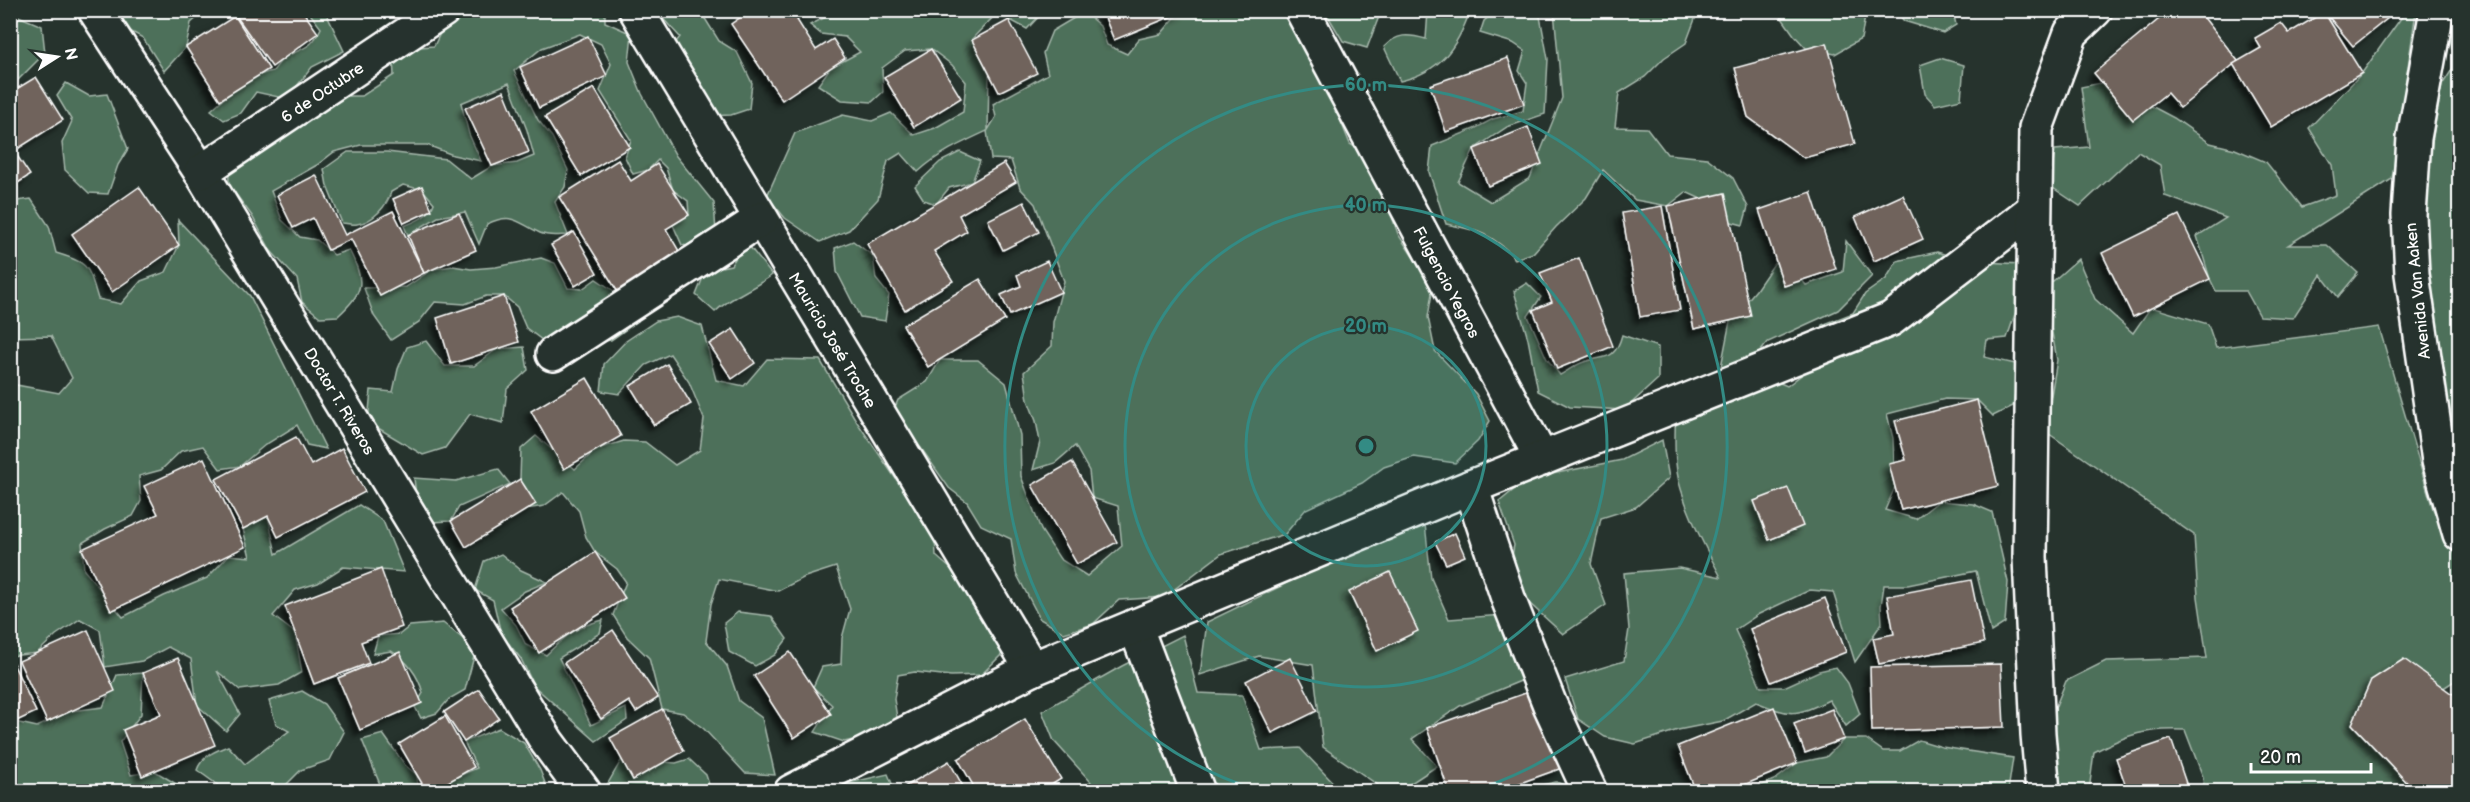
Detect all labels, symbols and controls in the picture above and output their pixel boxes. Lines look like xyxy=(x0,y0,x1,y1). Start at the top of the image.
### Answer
north arrow xyxy=(27,27,87,87)
text: N xyxy=(60,46,81,62)
street label: 6 de Octubre xyxy=(278,58,368,128)
text: 60 m xyxy=(1345,75,1387,96)
text: 40 m xyxy=(1345,195,1387,216)
street label: Avenida Van Aaken xyxy=(2402,222,2435,360)
street label: Fulgencio Yegros xyxy=(1408,224,1483,342)
street label: Mauricio José Troche xyxy=(784,270,880,412)
text: 20 m xyxy=(1345,316,1387,337)
street label: Doctor T. Riveros xyxy=(299,345,378,459)
centre of rings xyxy=(1356,436,1376,456)
scale bar xyxy=(2251,736,2371,774)
text: 20 m xyxy=(2260,747,2301,768)

